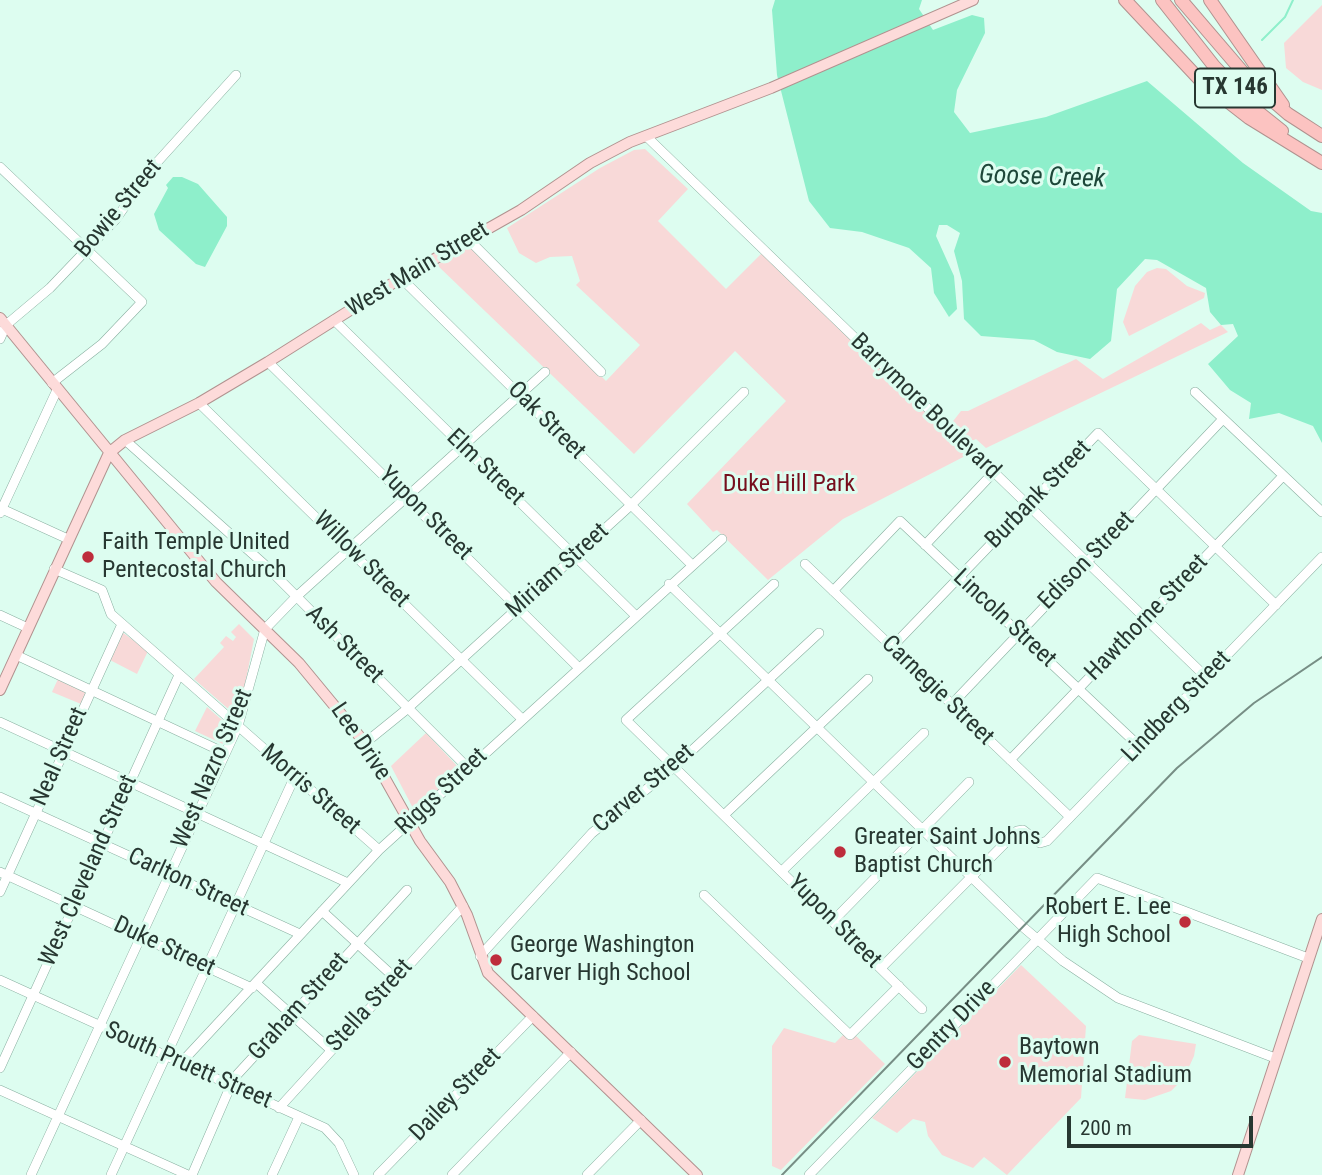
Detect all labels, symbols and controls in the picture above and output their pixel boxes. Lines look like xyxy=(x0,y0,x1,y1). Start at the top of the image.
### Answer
road number: TX 146 xyxy=(1195,68,1275,108)
street label: Bowie Street xyxy=(70,154,168,264)
water label: Goose Creek xyxy=(978,160,1106,196)
street label: West Main Street xyxy=(341,216,495,324)
street label: Barrymore Boulevard xyxy=(844,328,1006,486)
street label: Oak Street xyxy=(501,376,591,466)
street label: Elm Street xyxy=(440,424,530,512)
street label: Burbank Street xyxy=(980,435,1098,555)
street label: Yupon Street xyxy=(372,461,478,567)
park label: Duke Hill Park xyxy=(723,471,855,499)
street label: Willow Street xyxy=(307,506,415,614)
street label: Edison Street xyxy=(1033,506,1141,616)
street label: Miriam Street xyxy=(501,518,615,624)
place label: Faith Temple United Pentecostal Church xyxy=(102,529,290,585)
marker: Faith Temple United Pentecostal Church xyxy=(80,549,96,565)
street label: Hawthorne Street xyxy=(1079,549,1215,687)
street label: Lincoln Street xyxy=(946,564,1062,674)
street label: Ash Street xyxy=(299,600,389,690)
street label: Carnegie Street xyxy=(875,630,999,752)
street label: Lindberg Street xyxy=(1117,645,1237,769)
street label: West Nazro Street xyxy=(166,685,260,853)
street label: Lee Drive xyxy=(324,698,396,786)
street label: Neal Street xyxy=(26,703,94,811)
street label: Carver Street xyxy=(588,738,700,840)
street label: Morris Street xyxy=(254,739,366,841)
street label: Riggs Street xyxy=(390,742,494,842)
street label: West Cleveland Street xyxy=(34,771,144,971)
place label: Greater Saint Johns Baptist Church xyxy=(854,824,1041,880)
street label: Carlton Street xyxy=(123,842,253,924)
marker: Greater Saint Johns Baptist Church xyxy=(832,844,848,860)
street label: Yupon Street xyxy=(781,869,887,975)
place label: Robert E. Lee High School xyxy=(1045,894,1171,950)
street label: Duke Street xyxy=(109,911,219,983)
marker: Robert E. Lee High School xyxy=(1177,914,1193,930)
place label: George Washington Carver High School xyxy=(510,932,695,988)
street label: Graham Street xyxy=(243,947,355,1067)
marker: George Washington Carver High School xyxy=(488,952,504,968)
street label: Stella Street xyxy=(321,954,419,1058)
street label: Gentry Drive xyxy=(902,975,1002,1077)
street label: South Pruett Street xyxy=(100,1016,276,1116)
place label: Baytown Memorial Stadium xyxy=(1019,1034,1192,1090)
street label: Dailey Street xyxy=(404,1042,508,1148)
marker: Baytown Memorial Stadium xyxy=(997,1054,1013,1070)
scale bar xyxy=(1070,1102,1256,1146)
text: 200 m xyxy=(1080,1116,1132,1140)

